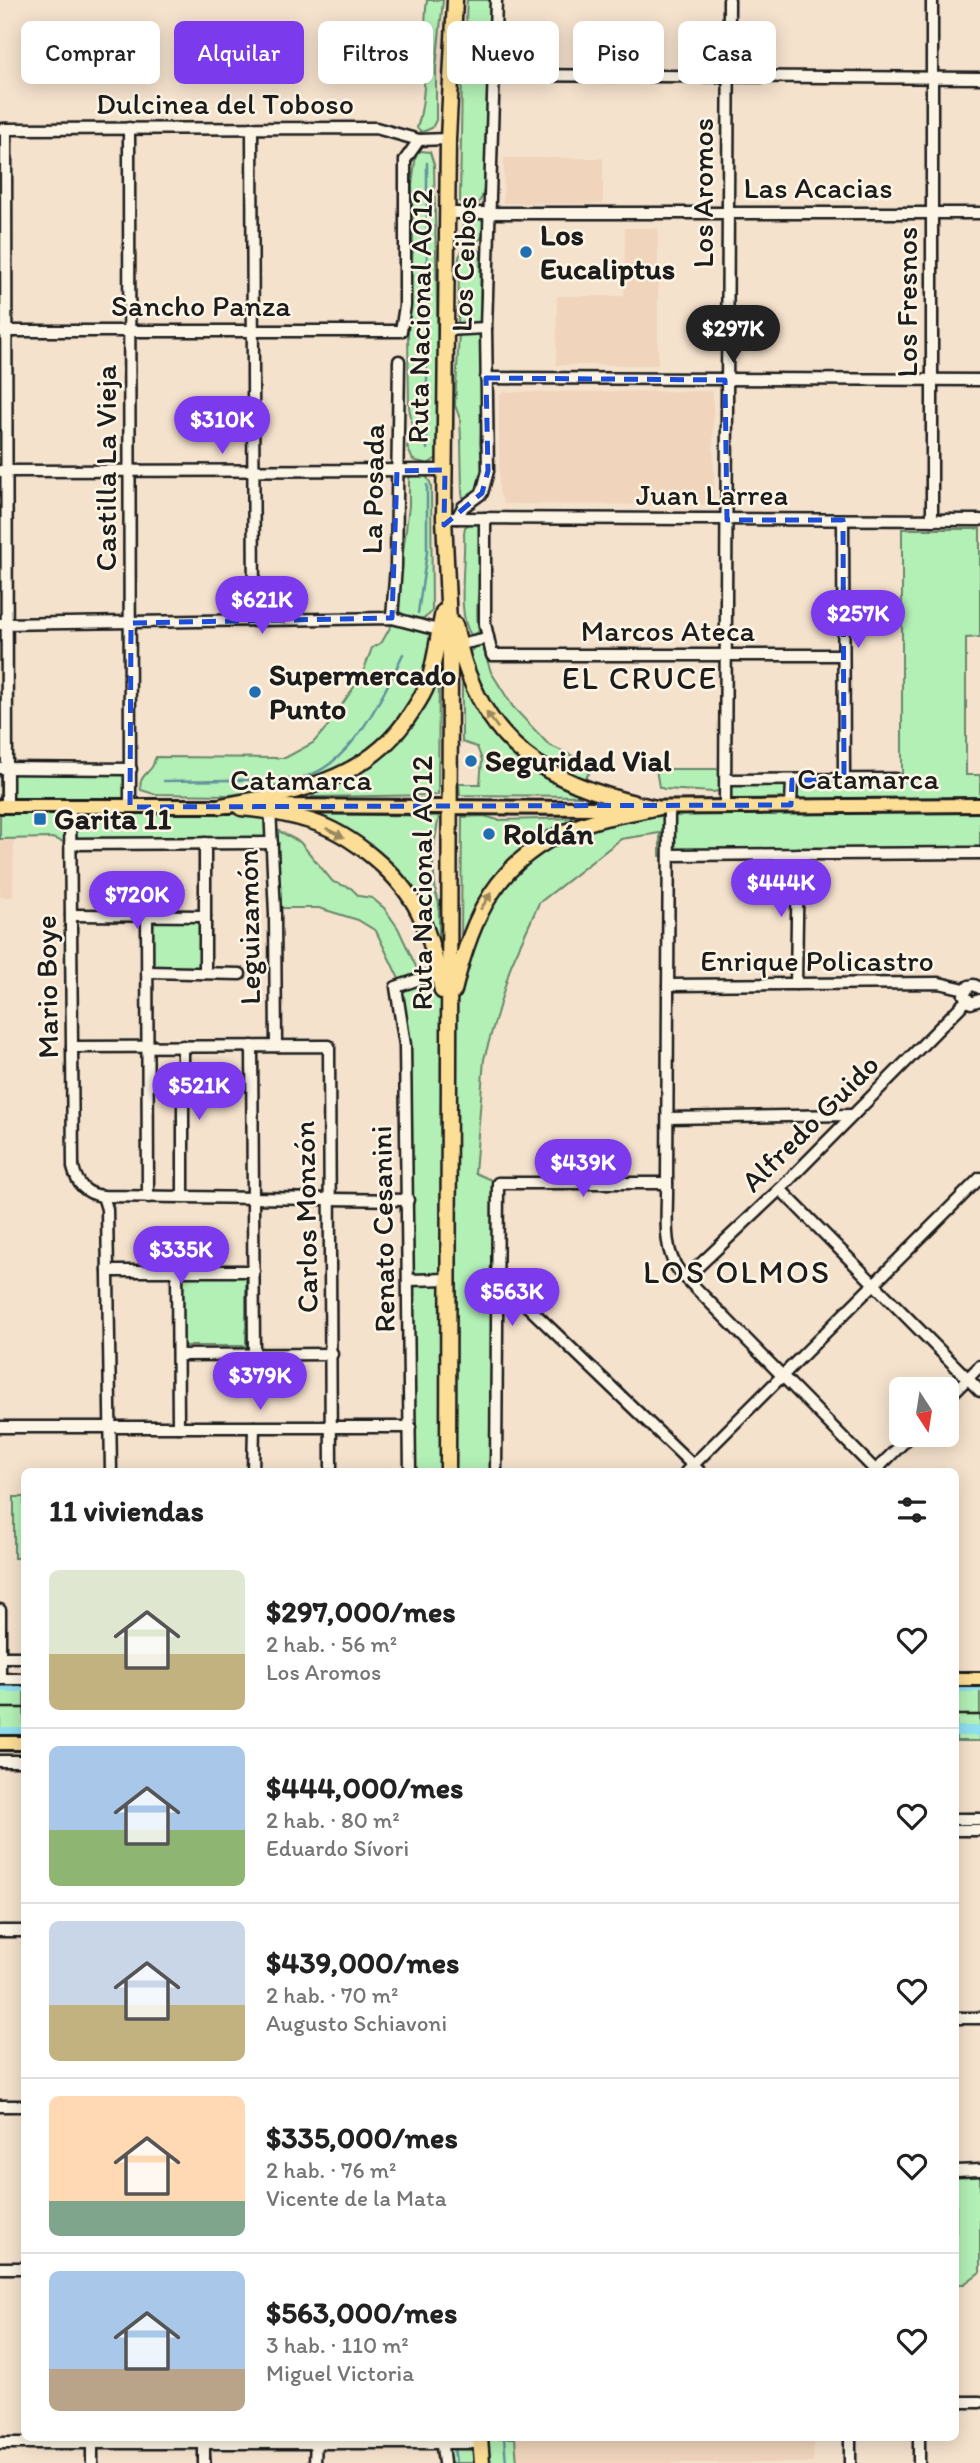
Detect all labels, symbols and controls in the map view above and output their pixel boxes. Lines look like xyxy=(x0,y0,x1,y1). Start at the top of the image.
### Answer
chip: Comprar xyxy=(21,21,160,84)
chip: Alquilar xyxy=(174,21,304,84)
chip: Filtros xyxy=(318,21,433,84)
chip: Nuevo xyxy=(447,21,559,84)
chip: Piso xyxy=(573,21,664,84)
chip: Casa xyxy=(678,21,776,84)
street label: Dulcinea del Toboso xyxy=(96,85,354,122)
street label: Los Aromos xyxy=(684,118,721,268)
street label: Las Acacias xyxy=(743,169,893,206)
street label: Ruta Nacional A012 xyxy=(399,188,440,444)
street label: Los Ceibos xyxy=(443,195,484,333)
place label: Los Eucaliptus xyxy=(540,216,675,287)
street label: Los Fresnos xyxy=(888,227,925,377)
marker: Los Eucaliptus xyxy=(518,244,534,260)
street label: Sancho Panza xyxy=(111,287,291,324)
pin: $297K xyxy=(684,306,782,365)
text: $297K xyxy=(702,314,764,342)
street label: Castilla La Vieja xyxy=(87,364,124,571)
pin: $310K xyxy=(173,396,271,456)
text: $310K xyxy=(190,405,254,433)
street label: La Posada xyxy=(353,423,392,555)
street label: Juan Larrea xyxy=(636,476,788,513)
pin: $621K xyxy=(213,576,311,636)
text: $621K xyxy=(231,585,293,613)
pin: $257K xyxy=(809,590,907,650)
text: $257K xyxy=(827,599,889,627)
street label: Marcos Ateca xyxy=(581,612,756,649)
place label: Supermercado Punto xyxy=(269,656,456,727)
district label: EL CRUCE xyxy=(562,659,718,697)
marker: Supermercado Punto xyxy=(247,684,263,700)
one-way arrow xyxy=(486,711,500,729)
place label: Seguridad Vial xyxy=(485,742,672,779)
marker: Seguridad Vial xyxy=(463,753,479,769)
street label: Ruta Nacional A012 xyxy=(403,755,440,1011)
street label: Catamarca xyxy=(797,760,939,797)
street label: Catamarca xyxy=(230,761,372,798)
place label: Garita 11 xyxy=(54,800,171,837)
marker: Garita 11 xyxy=(32,811,48,827)
place label: Roldán xyxy=(503,815,593,852)
one-way arrow xyxy=(325,826,345,838)
marker: Roldán xyxy=(481,826,497,842)
street label: Leguizamón xyxy=(229,849,268,1005)
pin: $444K xyxy=(732,860,830,919)
text: $444K xyxy=(747,868,815,896)
pin: $720K xyxy=(88,872,186,931)
text: $720K xyxy=(105,880,169,908)
one-way arrow xyxy=(480,892,493,911)
street label: Mario Boye xyxy=(27,915,66,1059)
street label: Enrique Policastro xyxy=(700,942,934,979)
street label: Alfredo Guido xyxy=(733,1046,886,1199)
pin: $521K xyxy=(150,1062,248,1122)
text: $521K xyxy=(168,1071,230,1099)
street label: Carlos Monzón xyxy=(285,1120,326,1314)
street label: Renato Cesanini xyxy=(362,1125,403,1333)
pin: $439K xyxy=(534,1140,632,1199)
text: $439K xyxy=(551,1148,615,1176)
pin: $335K xyxy=(132,1226,230,1286)
text: $335K xyxy=(149,1235,213,1263)
district label: LOS OLMOS xyxy=(643,1253,831,1291)
pin: $563K xyxy=(463,1268,561,1328)
text: $563K xyxy=(480,1277,544,1305)
pin: $379K xyxy=(211,1352,309,1412)
text: $379K xyxy=(229,1361,291,1389)
north arrow xyxy=(889,1377,959,1447)
map controls xyxy=(889,1377,959,1447)
icon: filters xyxy=(893,1491,931,1529)
text: 11 viviendas xyxy=(49,1492,204,1529)
text: $297,000/mes xyxy=(266,1593,456,1630)
icon: home xyxy=(105,1598,189,1682)
icon: heart xyxy=(893,1621,931,1659)
text: 2 hab. · 56 m² xyxy=(266,1630,397,1658)
text: Los Aromos xyxy=(266,1658,381,1686)
text: $444,000/mes xyxy=(266,1769,463,1806)
icon: home xyxy=(105,1774,189,1858)
icon: heart xyxy=(893,1797,931,1835)
text: 2 hab. · 80 m² xyxy=(266,1806,400,1834)
text: Eduardo Sívori xyxy=(266,1834,409,1862)
text: $439,000/mes xyxy=(266,1944,459,1981)
icon: home xyxy=(105,1949,189,2033)
icon: heart xyxy=(893,1972,931,2010)
text: 2 hab. · 70 m² xyxy=(266,1981,398,2009)
text: Augusto Schiavoni xyxy=(266,2009,447,2037)
text: $335,000/mes xyxy=(266,2119,458,2156)
icon: home xyxy=(105,2124,189,2208)
icon: heart xyxy=(893,2147,931,2185)
text: 2 hab. · 76 m² xyxy=(266,2156,396,2184)
text: Vicente de la Mata xyxy=(266,2184,447,2212)
text: $563,000/mes xyxy=(266,2294,457,2331)
icon: home xyxy=(105,2299,189,2383)
icon: heart xyxy=(893,2322,931,2360)
text: 3 hab. · 110 m² xyxy=(266,2331,409,2359)
text: Miguel Victoria xyxy=(266,2359,414,2387)

